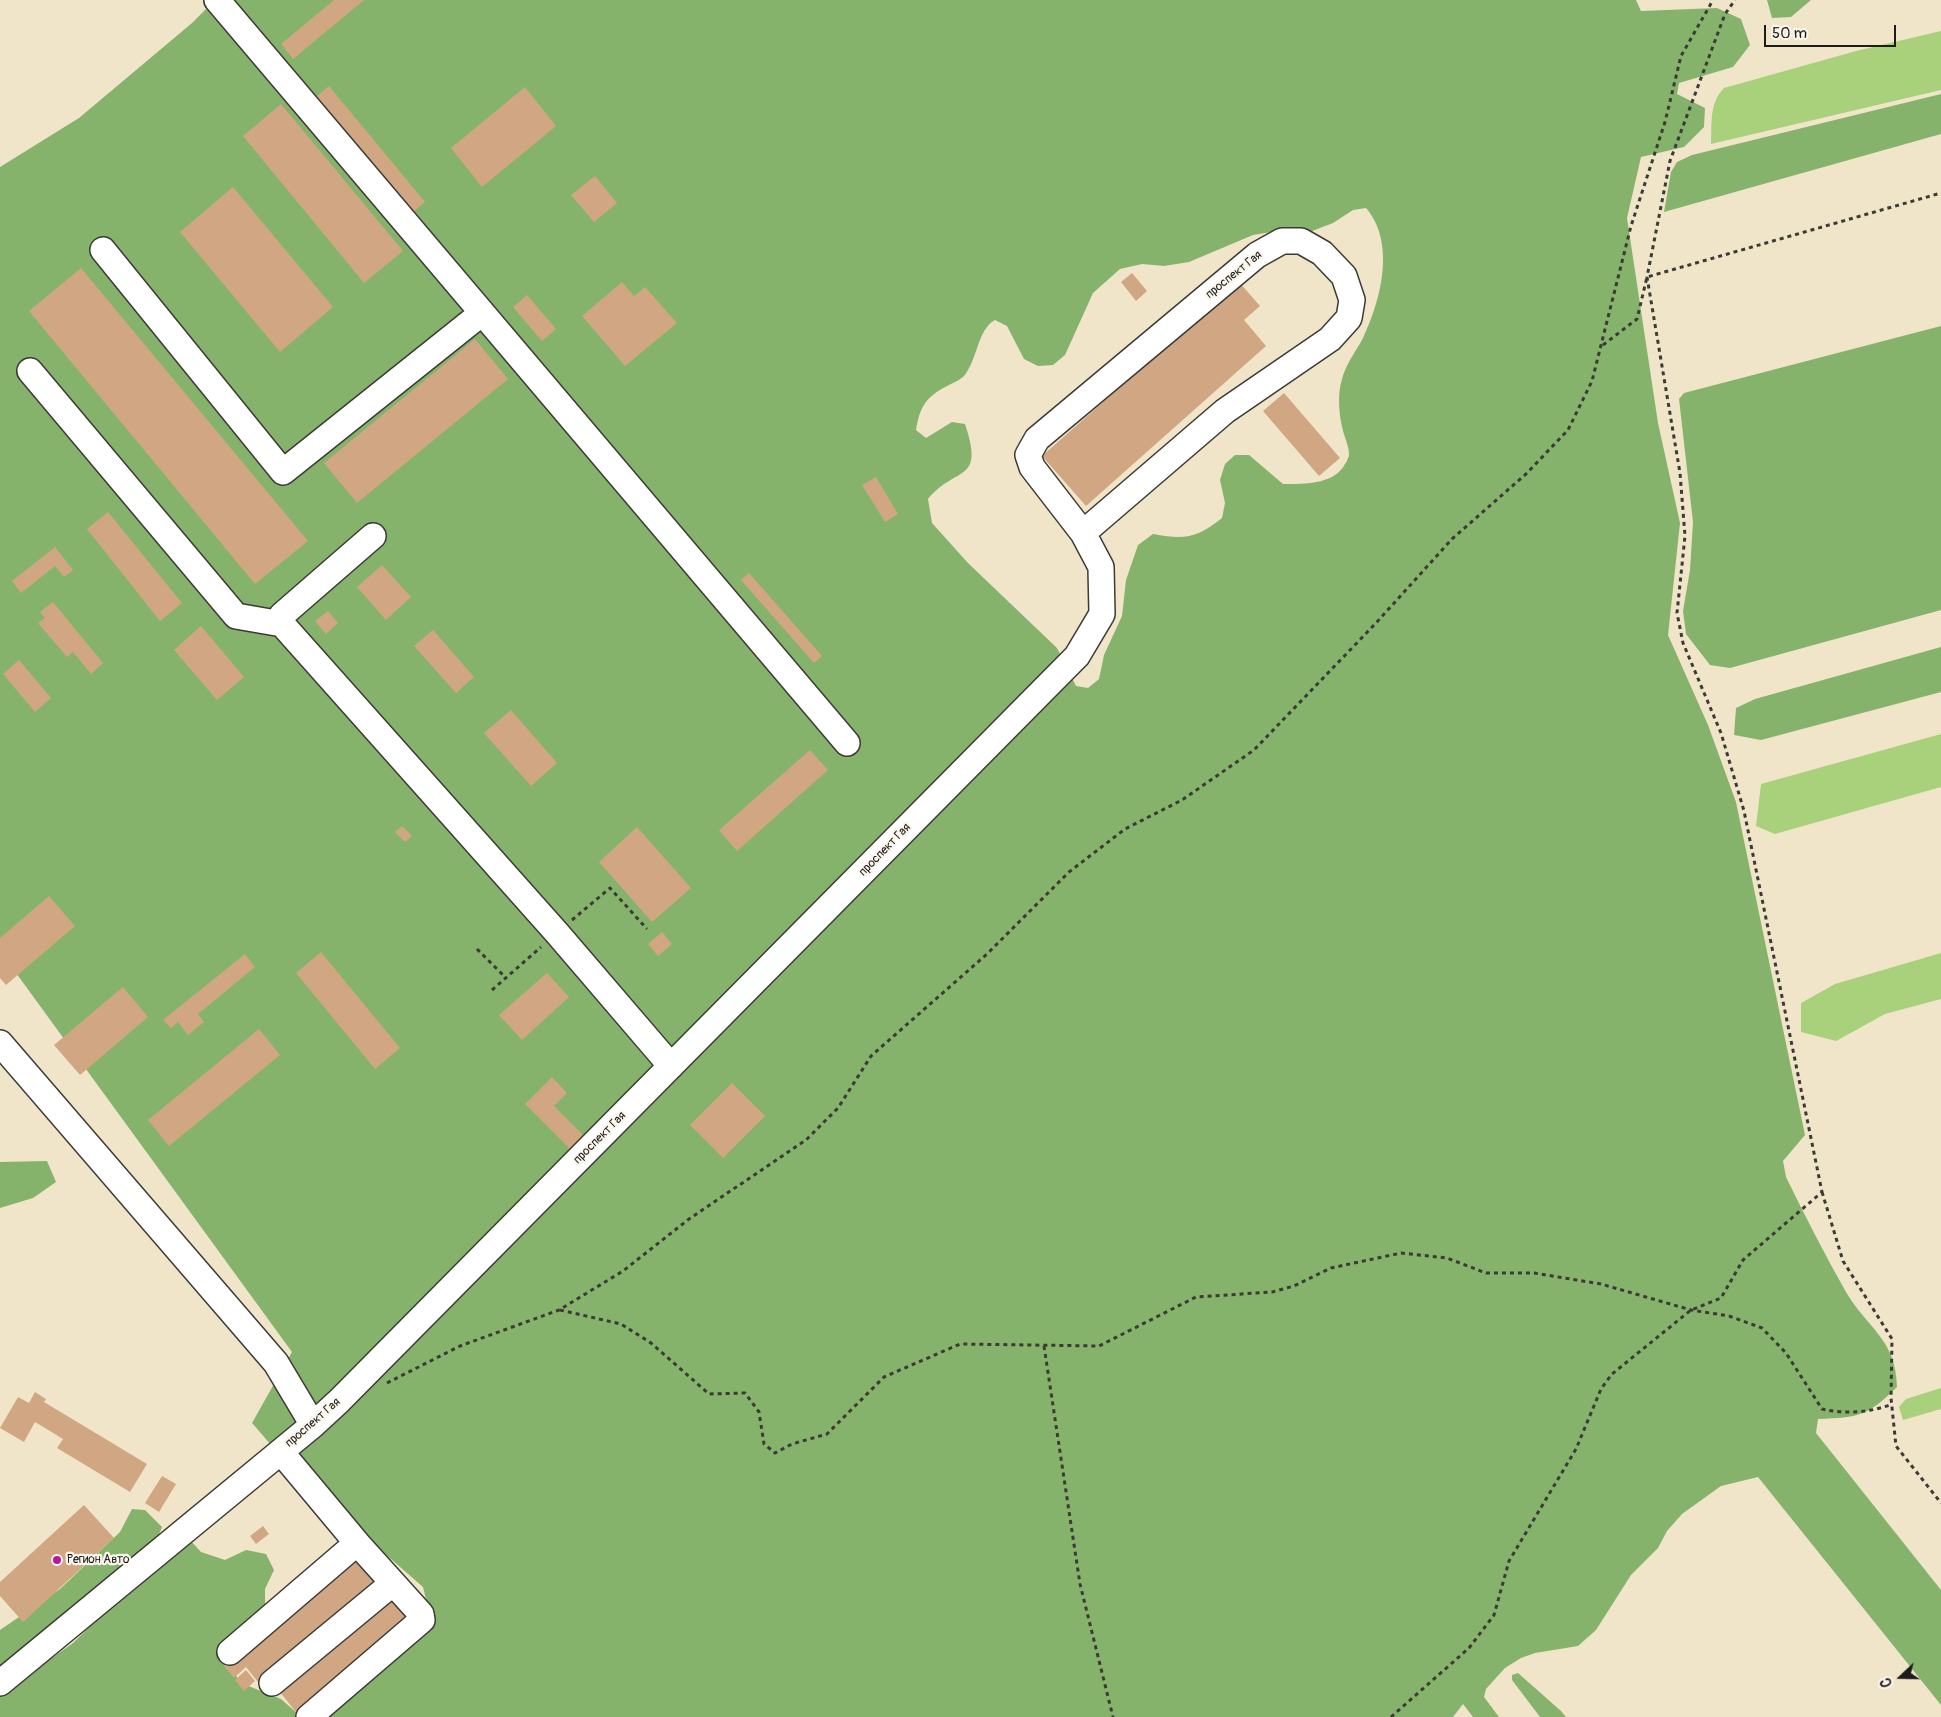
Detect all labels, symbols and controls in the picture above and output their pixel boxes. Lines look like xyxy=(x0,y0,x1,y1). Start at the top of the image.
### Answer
scale bar xyxy=(1766,15,1898,47)
text: 50 m xyxy=(1772,24,1807,43)
street label: проспект Гая xyxy=(1203,248,1265,302)
street label: проспект Гая xyxy=(856,821,914,879)
street label: проспект Гая xyxy=(571,1109,629,1167)
street label: проспект Гая xyxy=(283,1395,343,1451)
place label: Регион Авто xyxy=(67,1553,129,1567)
marker: Регион Авто xyxy=(51,1554,63,1566)
north arrow xyxy=(1876,1652,1926,1702)
text: С xyxy=(1877,1675,1896,1690)

